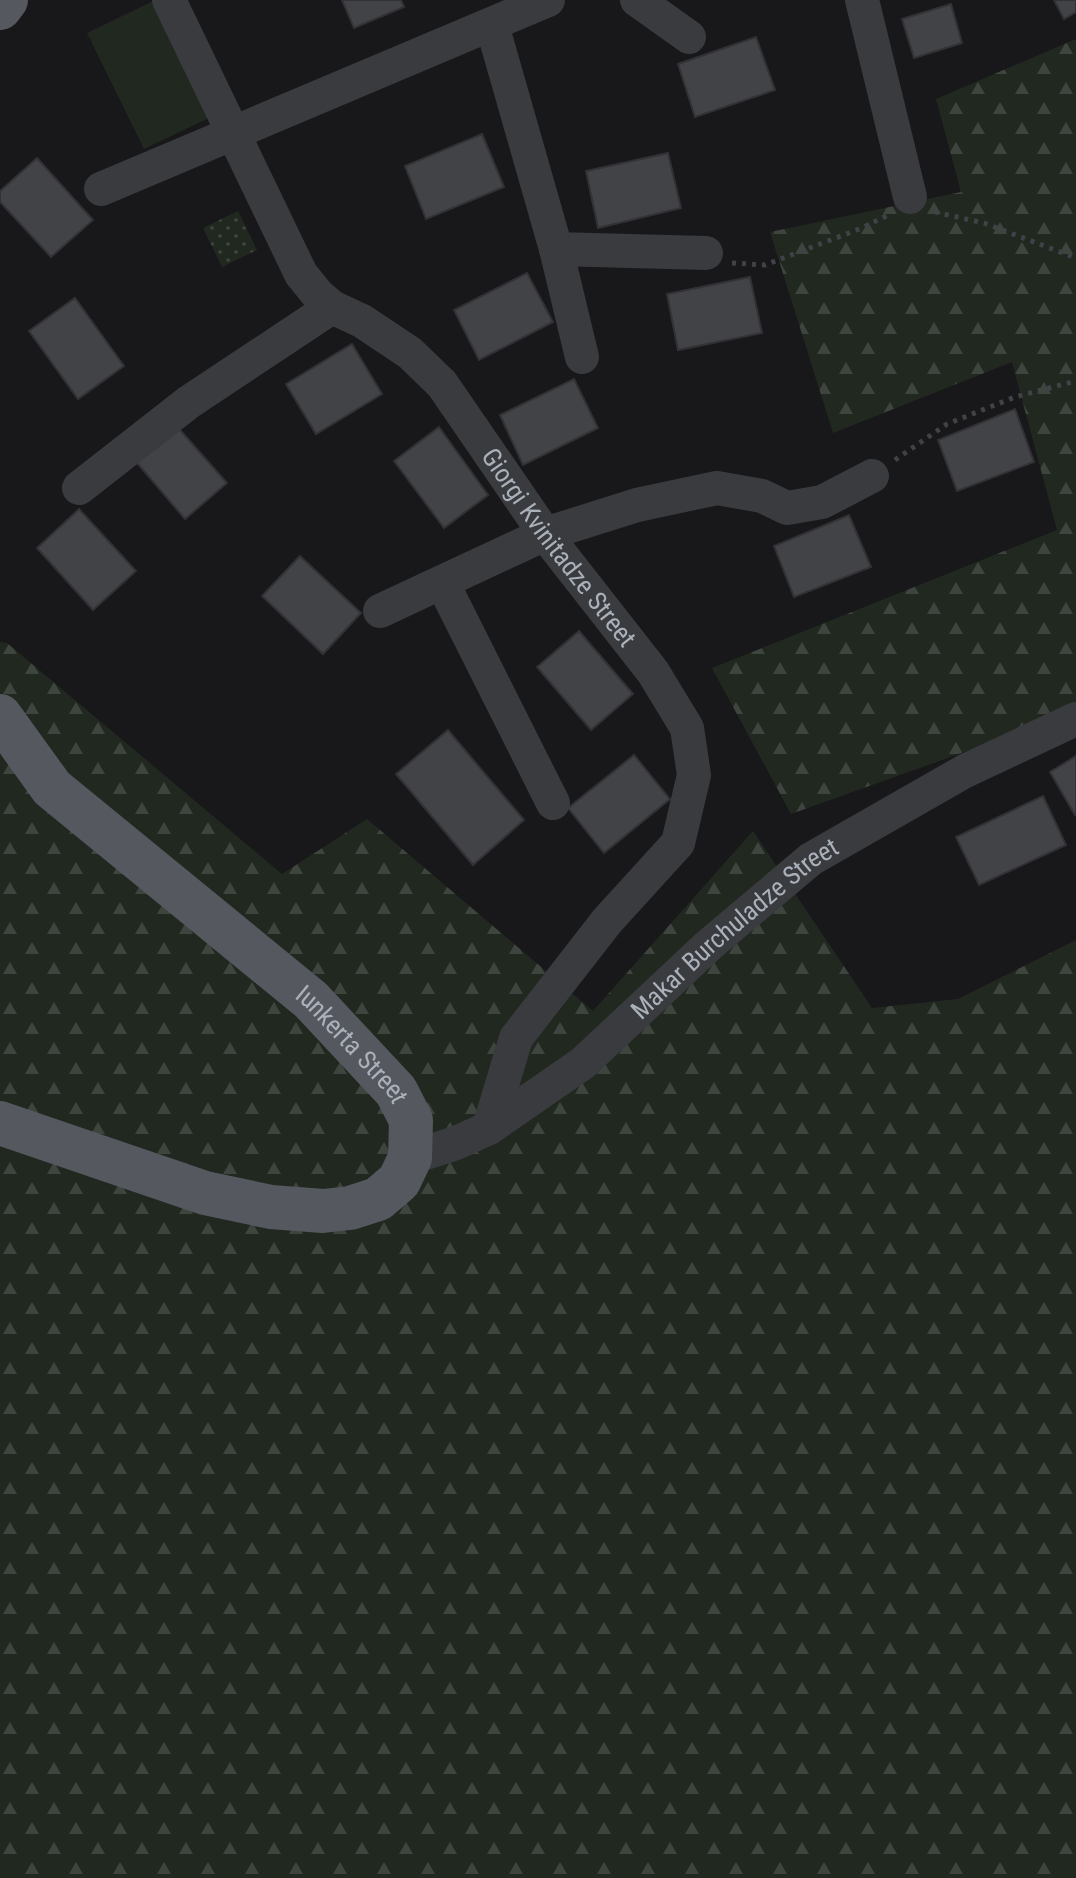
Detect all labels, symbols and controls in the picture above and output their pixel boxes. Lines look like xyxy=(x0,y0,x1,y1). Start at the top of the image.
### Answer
street label: Giorgi Kvinitadze Street xyxy=(476,442,642,653)
street label: Makar Burchuladze Street xyxy=(625,832,843,1025)
street label: Iunkerta Street xyxy=(290,979,415,1108)

